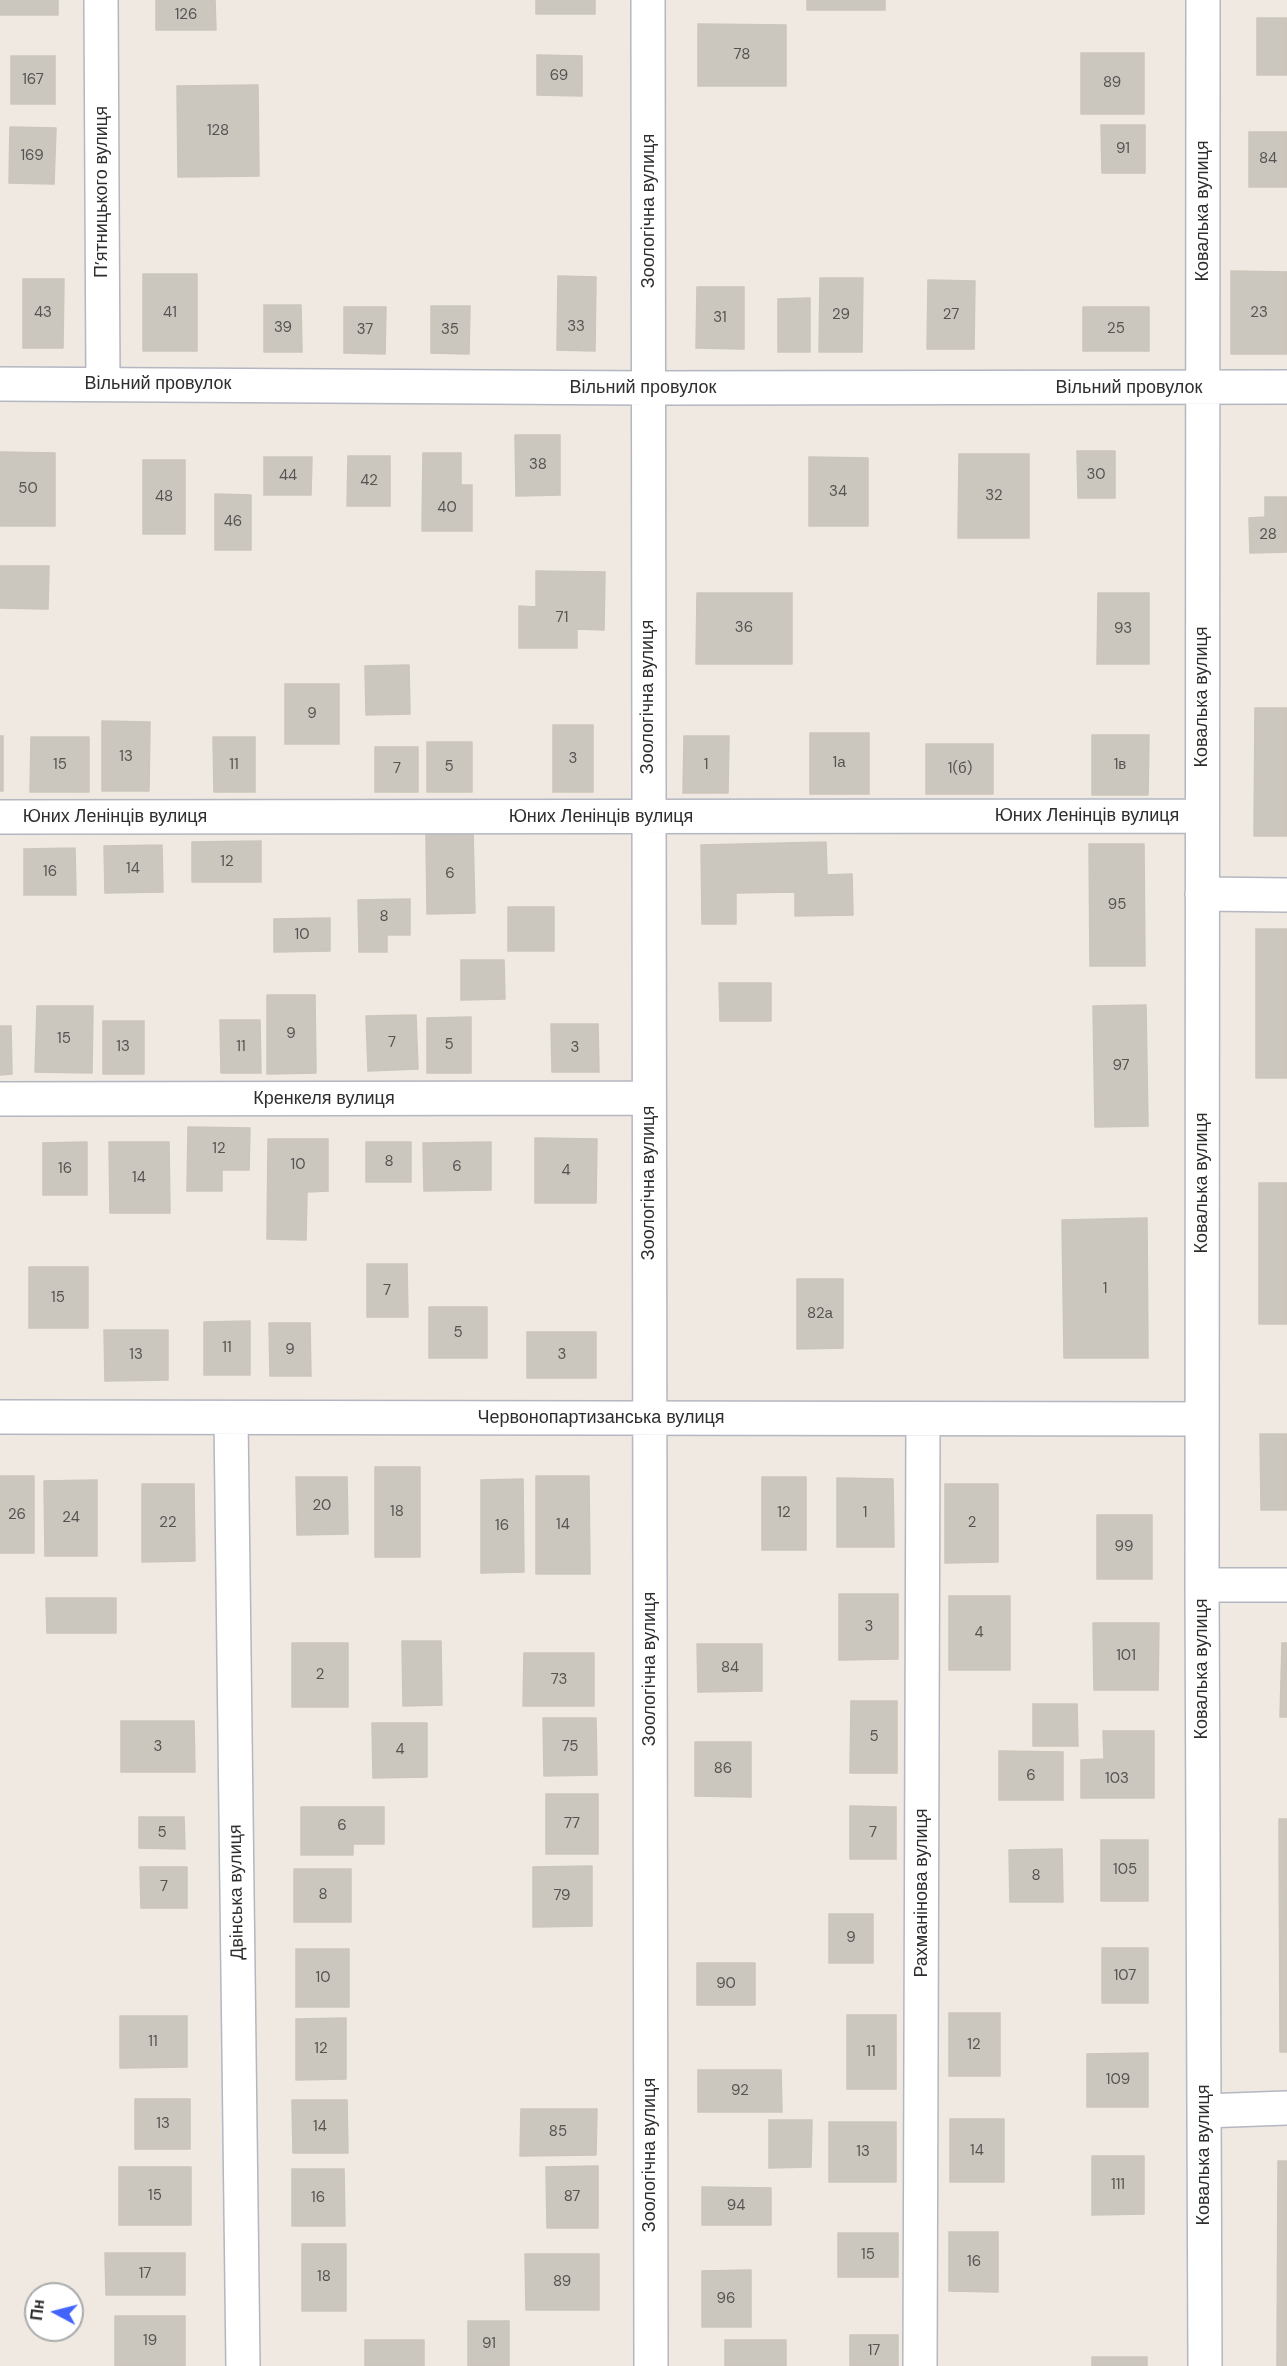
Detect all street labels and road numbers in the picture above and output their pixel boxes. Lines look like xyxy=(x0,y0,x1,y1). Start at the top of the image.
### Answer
street label: П’ятницького вулиця xyxy=(91,106,113,278)
street label: Зоологічна вулиця xyxy=(638,134,660,288)
street label: Ковалька вулиця xyxy=(1192,140,1214,282)
street label: Вільний провулок xyxy=(85,373,231,395)
street label: Вільний провулок xyxy=(570,377,716,399)
street label: Вільний провулок xyxy=(1056,377,1202,399)
street label: Зоологічна вулиця xyxy=(637,620,659,774)
street label: Ковалька вулиця xyxy=(1191,626,1213,768)
street label: Юних Ленінців вулиця xyxy=(995,805,1179,827)
street label: Юних Ленінців вулиця xyxy=(23,806,207,828)
street label: Юних Ленінців вулиця xyxy=(509,806,693,828)
street label: Кренкеля вулиця xyxy=(253,1088,395,1110)
street label: Зоологічна вулиця xyxy=(638,1106,660,1260)
street label: Ковалька вулиця xyxy=(1191,1112,1213,1254)
street label: Червонопартизанська вулиця xyxy=(477,1407,725,1429)
street label: Зоологічна вулиця xyxy=(639,1592,661,1746)
street label: Ковалька вулиця xyxy=(1191,1598,1213,1740)
street label: Рахманінова вулиця xyxy=(911,1808,933,1978)
street label: Двінська вулиця xyxy=(225,1824,249,1960)
street label: Зоологічна вулиця xyxy=(639,2078,661,2232)
street label: Ковалька вулиця xyxy=(1193,2084,1215,2226)

